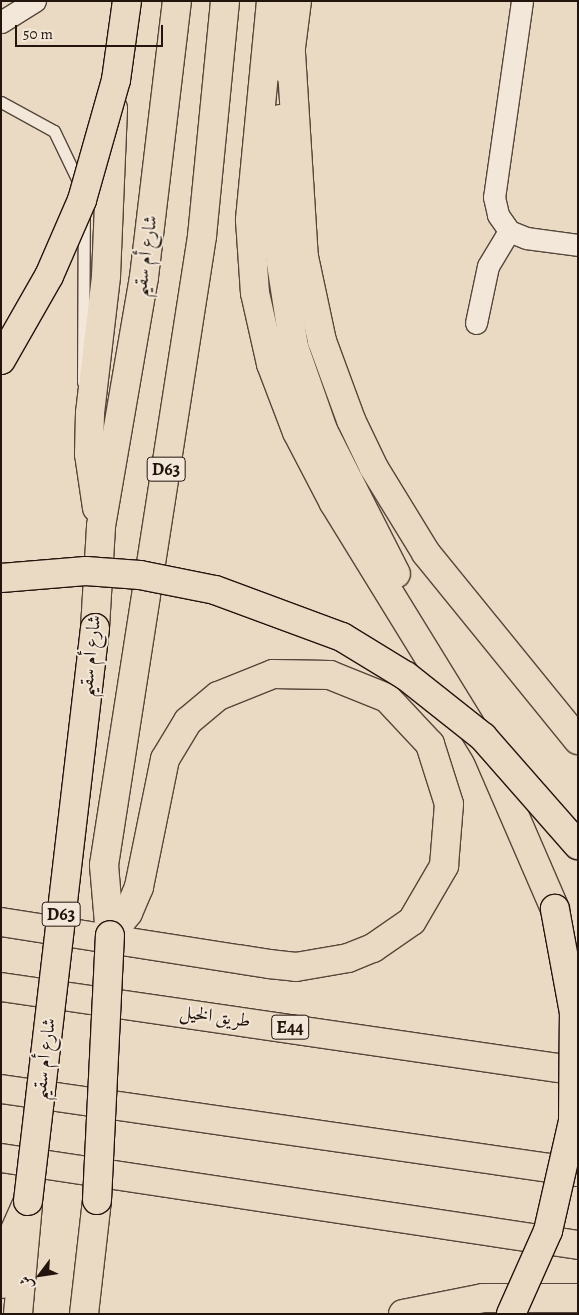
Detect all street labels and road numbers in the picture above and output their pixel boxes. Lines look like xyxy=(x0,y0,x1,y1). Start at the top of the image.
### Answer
street label: شارع أم سقيم xyxy=(129,214,163,298)
road number: D63 xyxy=(146,454,186,484)
street label: شارع أم سقيم xyxy=(75,614,107,698)
road number: D63 xyxy=(41,899,81,930)
street label: طريق الخيل xyxy=(178,1001,252,1033)
road number: E44 xyxy=(270,1012,310,1042)
street label: شارع أم سقيم xyxy=(29,1017,61,1101)

